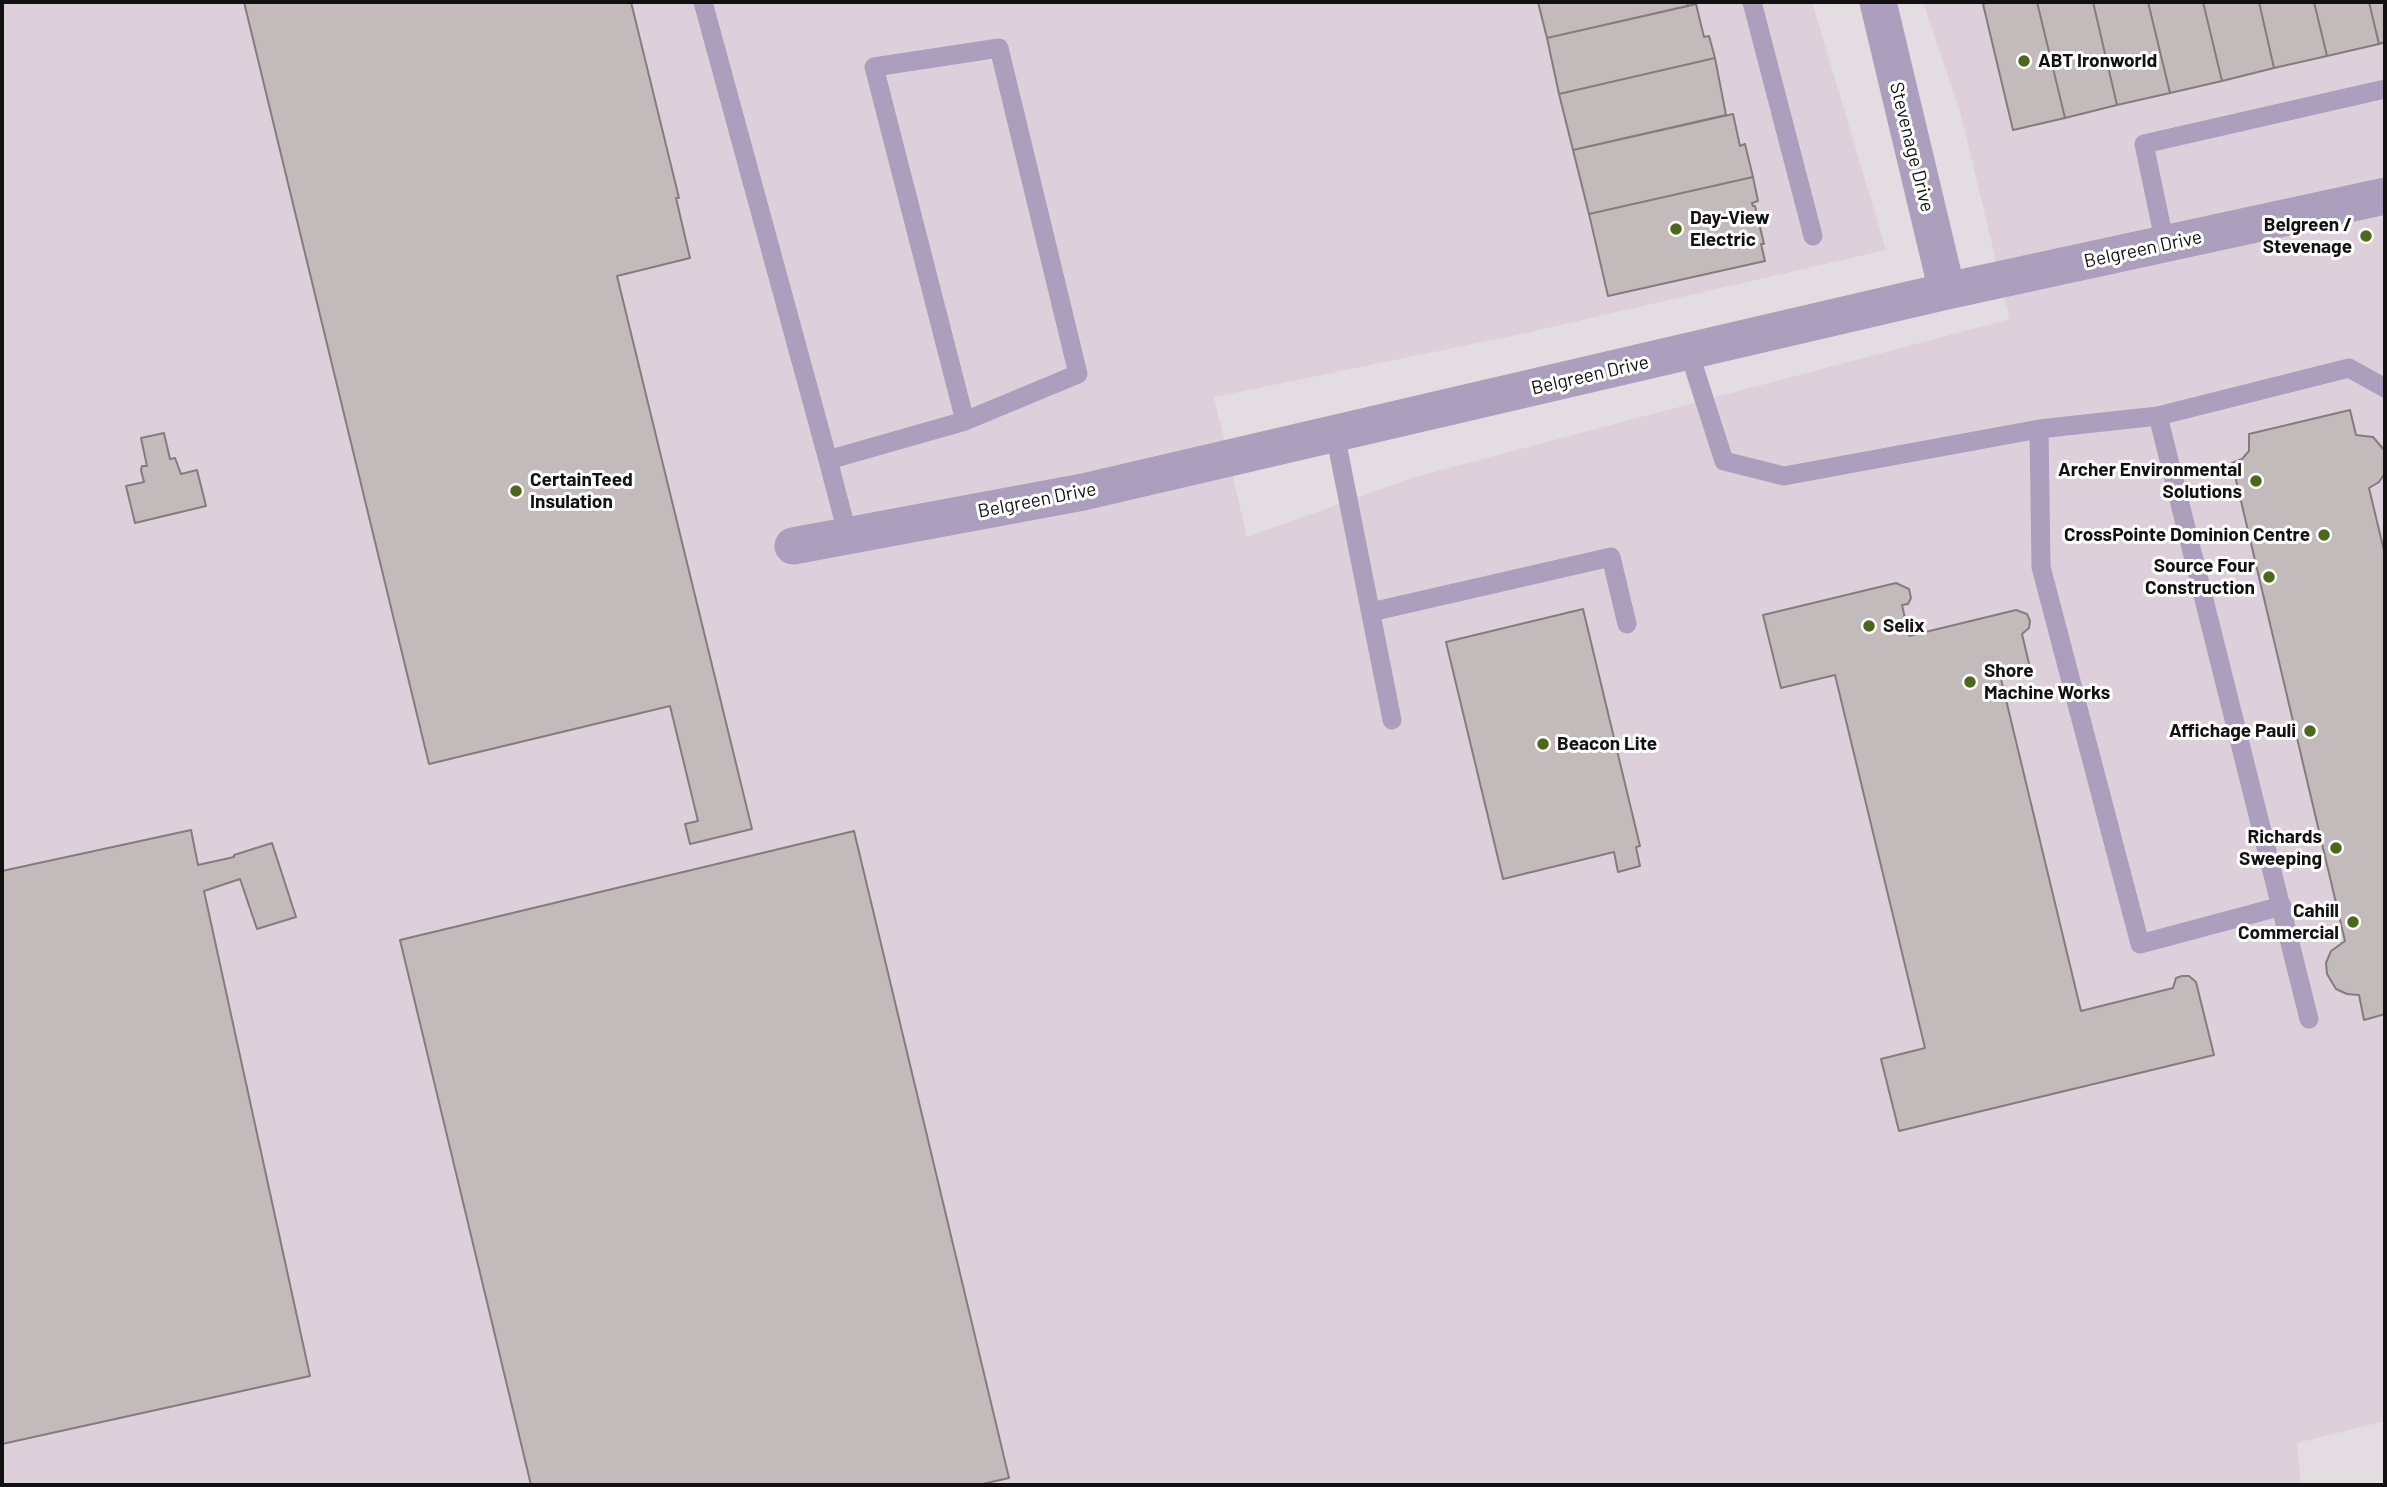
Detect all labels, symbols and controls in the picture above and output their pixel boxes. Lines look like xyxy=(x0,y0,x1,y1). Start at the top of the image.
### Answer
place label: ABT Ironworld xyxy=(2038,50,2157,72)
marker: ABT Ironworld xyxy=(2016,53,2032,69)
street label: Stevenage Drive xyxy=(1885,80,1939,214)
place label: Day-View Electric xyxy=(1690,207,1770,251)
place label: Belgreen / Stevenage xyxy=(2263,214,2352,258)
marker: Day-View Electric xyxy=(1668,221,1684,237)
street label: Belgreen Drive xyxy=(2082,225,2204,273)
marker: Belgreen / Stevenage xyxy=(2358,228,2374,244)
street label: Belgreen Drive xyxy=(1529,350,1651,400)
place label: Archer Environmental Solutions xyxy=(2058,459,2242,503)
place label: CertainTeed Insulation xyxy=(530,469,633,513)
marker: Archer Environmental Solutions xyxy=(2248,473,2264,489)
street label: Belgreen Drive xyxy=(976,477,1098,523)
marker: CertainTeed Insulation xyxy=(508,483,524,499)
place label: CrossPointe Dominion Centre xyxy=(2064,524,2310,546)
marker: CrossPointe Dominion Centre xyxy=(2316,527,2332,543)
place label: Source Four Construction xyxy=(2145,555,2255,599)
marker: Source Four Construction xyxy=(2261,569,2277,585)
place label: Selix xyxy=(1883,615,1924,637)
marker: Selix xyxy=(1861,618,1877,634)
place label: Shore Machine Works xyxy=(1984,660,2110,704)
marker: Shore Machine Works xyxy=(1962,674,1978,690)
place label: Affichage Pauli xyxy=(2169,720,2296,742)
marker: Affichage Pauli xyxy=(2302,723,2318,739)
place label: Beacon Lite xyxy=(1557,733,1657,755)
marker: Beacon Lite xyxy=(1535,736,1551,752)
place label: Richards Sweeping xyxy=(2239,826,2322,870)
marker: Richards Sweeping xyxy=(2328,840,2344,856)
place label: Cahill Commercial xyxy=(2238,900,2339,944)
marker: Cahill Commercial xyxy=(2345,914,2361,930)

